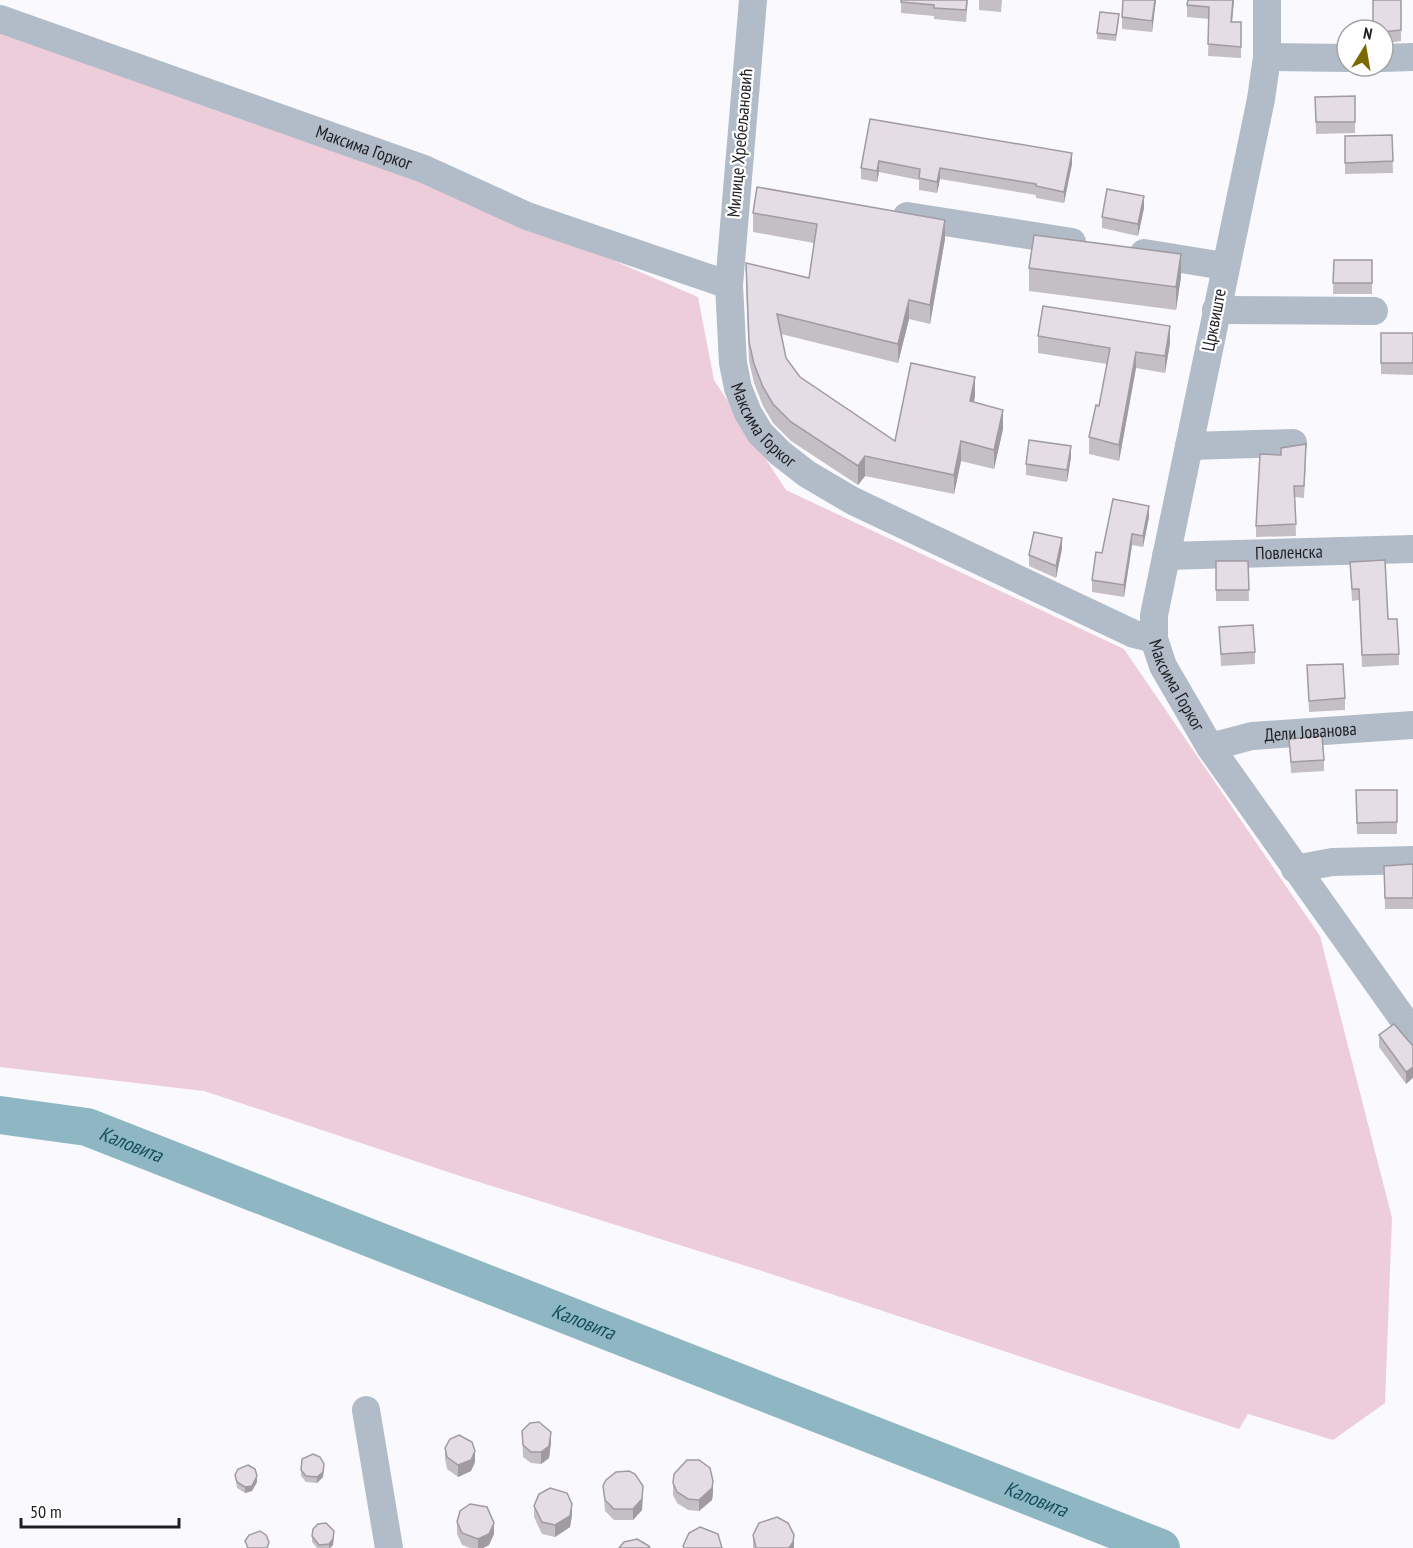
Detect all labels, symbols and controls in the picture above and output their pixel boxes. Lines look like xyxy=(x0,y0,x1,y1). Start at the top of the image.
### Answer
north arrow xyxy=(1335,18,1395,78)
text: N xyxy=(1362,23,1374,44)
street label: Милице Хребељановић xyxy=(722,68,757,218)
street label: Максима Горког xyxy=(313,120,416,175)
street label: Црквиште xyxy=(1196,287,1231,353)
street label: Максима Горког xyxy=(726,379,801,473)
street label: Повленска xyxy=(1255,540,1323,564)
street label: Максима Горког xyxy=(1144,636,1211,736)
street label: Дели Јованова xyxy=(1264,717,1357,746)
water label: Каловита xyxy=(95,1120,167,1169)
water label: Каловита xyxy=(548,1297,620,1346)
water label: Каловита xyxy=(1000,1475,1072,1523)
scale bar xyxy=(21,1491,178,1529)
text: 50 m xyxy=(30,1500,62,1523)

